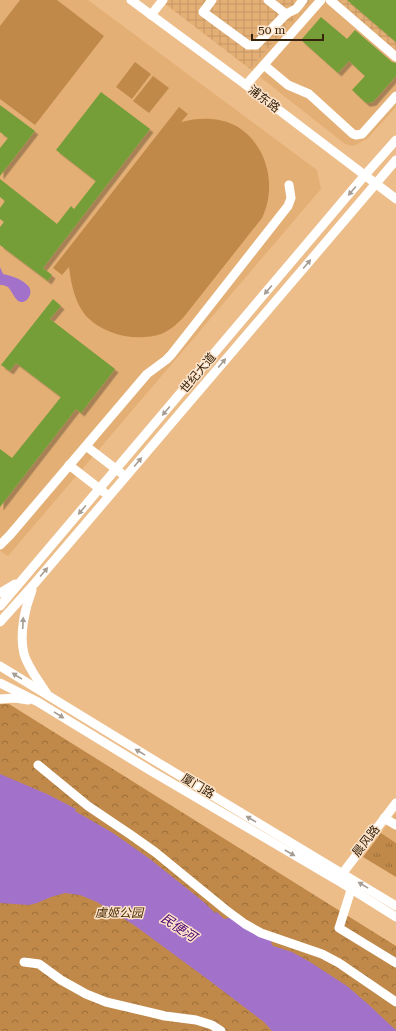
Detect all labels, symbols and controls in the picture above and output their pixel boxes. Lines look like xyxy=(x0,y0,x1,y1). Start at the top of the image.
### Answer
scale bar xyxy=(252,16,323,42)
text: 50 m xyxy=(258,23,285,37)
street label: 浦东路 xyxy=(245,83,283,115)
one-way arrow xyxy=(347,185,356,196)
one-way arrow xyxy=(302,259,311,270)
one-way arrow xyxy=(263,285,272,295)
street label: 世纪大道 xyxy=(177,350,219,396)
one-way arrow xyxy=(218,358,227,368)
one-way arrow xyxy=(161,405,170,416)
one-way arrow xyxy=(133,457,142,467)
one-way arrow xyxy=(77,505,87,515)
one-way arrow xyxy=(40,566,49,577)
one-way arrow xyxy=(20,617,27,629)
one-way arrow xyxy=(11,673,23,680)
one-way arrow xyxy=(53,711,65,718)
one-way arrow xyxy=(134,748,146,755)
street label: 厦门路 xyxy=(179,771,217,801)
one-way arrow xyxy=(245,815,257,822)
street label: 晨风路 xyxy=(349,823,383,859)
one-way arrow xyxy=(284,850,296,857)
one-way arrow xyxy=(357,882,369,889)
park label: 虞姬公园 xyxy=(95,906,145,920)
water label: 民便河 xyxy=(158,911,202,946)

